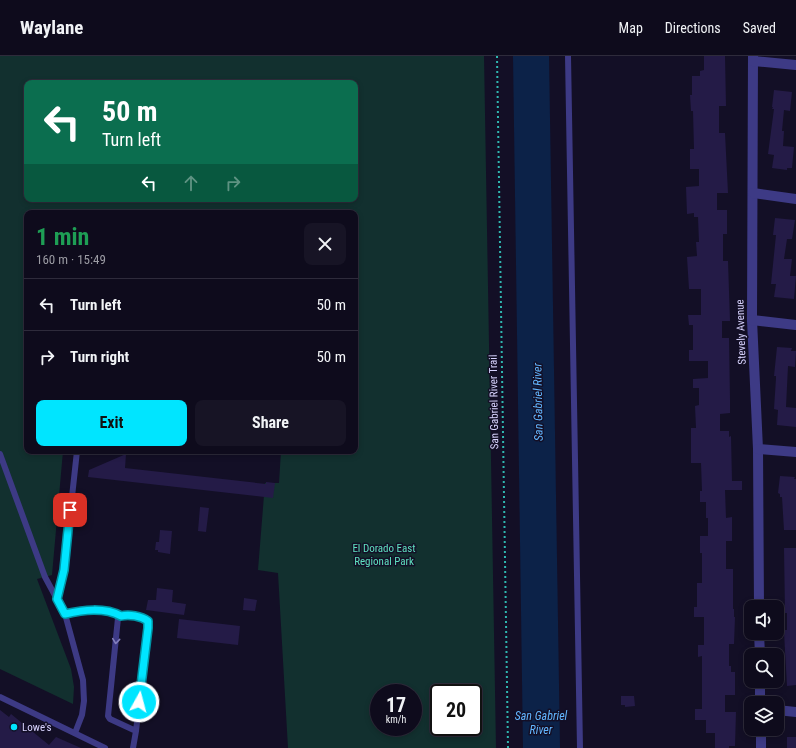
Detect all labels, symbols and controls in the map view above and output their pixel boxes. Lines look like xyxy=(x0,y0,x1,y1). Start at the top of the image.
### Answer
text: Waylane xyxy=(20,16,83,39)
text: Map xyxy=(619,20,643,36)
text: Directions xyxy=(665,20,721,36)
text: Saved xyxy=(743,20,776,36)
text: 50 m xyxy=(102,95,158,128)
icon: left xyxy=(36,96,88,148)
text: Turn left xyxy=(102,129,161,150)
icon: left xyxy=(138,172,160,194)
icon: ahead xyxy=(180,172,202,194)
icon: right xyxy=(222,172,244,194)
text: 1 min xyxy=(36,223,89,251)
button: close xyxy=(304,223,346,265)
text: 160 m · 15:49 xyxy=(36,252,106,267)
icon: left xyxy=(36,294,58,316)
text: Turn left xyxy=(70,296,121,314)
text: 50 m xyxy=(316,296,346,314)
street label: Stevely Avenue xyxy=(733,299,749,365)
icon: right xyxy=(36,346,58,368)
text: Turn right xyxy=(70,348,129,366)
text: 50 m xyxy=(316,348,346,366)
street label: San Gabriel River Trail xyxy=(487,355,501,449)
water label: San Gabriel River xyxy=(530,362,546,441)
button: Exit xyxy=(36,400,187,446)
button: Share xyxy=(195,400,346,446)
pin xyxy=(53,493,87,527)
icon: arrive xyxy=(59,499,81,521)
park label: El Dorado East Regional Park xyxy=(352,542,416,568)
map controls xyxy=(744,600,784,736)
button: sound xyxy=(744,600,784,640)
one-way arrow xyxy=(111,638,120,644)
button: search xyxy=(744,648,784,688)
position arrow xyxy=(118,681,160,723)
speed limit sign: 20 xyxy=(430,684,482,736)
text: 17 xyxy=(386,693,406,717)
button: layers xyxy=(744,696,784,736)
water label: San Gabriel River xyxy=(515,709,568,737)
text: km/h xyxy=(386,714,406,725)
place label: Lowe's xyxy=(22,721,52,734)
marker: Lowe's xyxy=(9,722,19,732)

